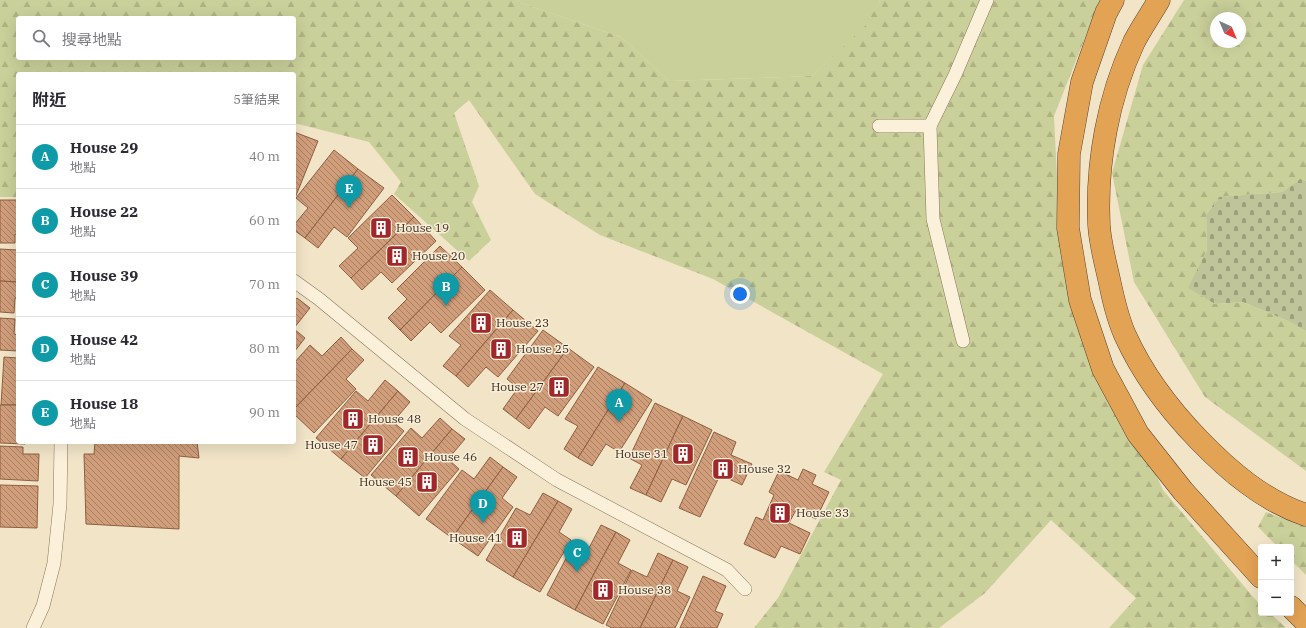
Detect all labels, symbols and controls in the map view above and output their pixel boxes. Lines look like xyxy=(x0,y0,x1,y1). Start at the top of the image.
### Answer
north arrow xyxy=(1210,12,1246,48)
search box xyxy=(16,16,296,60)
icon: search xyxy=(30,27,52,49)
text: 搜尋地點 xyxy=(62,30,122,49)
text: 附近 xyxy=(32,89,66,111)
text: 5筆結果 xyxy=(233,91,280,108)
text: House 29 xyxy=(70,138,138,157)
text: A xyxy=(40,148,50,165)
text: 40 m xyxy=(249,148,280,165)
text: 地點 xyxy=(70,159,96,176)
pin: E xyxy=(336,175,362,208)
text: House 22 xyxy=(70,202,138,221)
text: B xyxy=(40,212,50,229)
text: 60 m xyxy=(249,212,280,229)
building icon: House 19 xyxy=(368,215,394,241)
place label: House 19 xyxy=(396,220,449,235)
text: 地點 xyxy=(70,223,96,240)
building icon: House 20 xyxy=(384,243,410,269)
place label: House 20 xyxy=(412,248,465,263)
text: House 39 xyxy=(70,266,138,285)
pin: B xyxy=(433,273,459,306)
text: C xyxy=(41,276,49,293)
text: 70 m xyxy=(249,276,280,293)
your location xyxy=(730,284,750,304)
text: 地點 xyxy=(70,287,96,304)
building icon: House 23 xyxy=(468,310,494,336)
place label: House 23 xyxy=(496,315,549,330)
text: House 42 xyxy=(70,330,138,349)
building icon: House 25 xyxy=(488,336,514,362)
text: D xyxy=(40,340,50,357)
text: 80 m xyxy=(249,340,280,357)
place label: House 25 xyxy=(516,341,569,356)
text: 地點 xyxy=(70,351,96,368)
building icon: House 27 xyxy=(546,374,572,400)
place label: House 27 xyxy=(491,379,544,394)
pin: A xyxy=(606,389,632,422)
text: House 18 xyxy=(70,394,138,413)
text: E xyxy=(41,404,49,421)
text: 90 m xyxy=(249,404,280,421)
building icon: House 48 xyxy=(340,406,366,432)
place label: House 48 xyxy=(368,411,421,426)
text: 地點 xyxy=(70,415,96,432)
building icon: House 47 xyxy=(360,432,386,458)
place label: House 47 xyxy=(305,437,358,452)
building icon: House 31 xyxy=(670,441,696,467)
building icon: House 46 xyxy=(395,444,421,470)
place label: House 31 xyxy=(615,446,668,461)
place label: House 46 xyxy=(424,449,477,464)
building icon: House 32 xyxy=(710,456,736,482)
place label: House 32 xyxy=(738,461,791,476)
building icon: House 45 xyxy=(414,469,440,495)
place label: House 45 xyxy=(359,474,412,489)
pin: D xyxy=(470,490,496,523)
building icon: House 33 xyxy=(767,500,793,526)
place label: House 33 xyxy=(796,505,849,520)
building icon: House 41 xyxy=(504,525,530,551)
place label: House 41 xyxy=(449,530,502,545)
pin: C xyxy=(564,539,590,572)
map controls xyxy=(1258,544,1294,616)
button: + xyxy=(1258,544,1294,580)
building icon: House 38 xyxy=(590,577,616,603)
button: − xyxy=(1258,580,1294,616)
place label: House 38 xyxy=(618,582,671,597)

